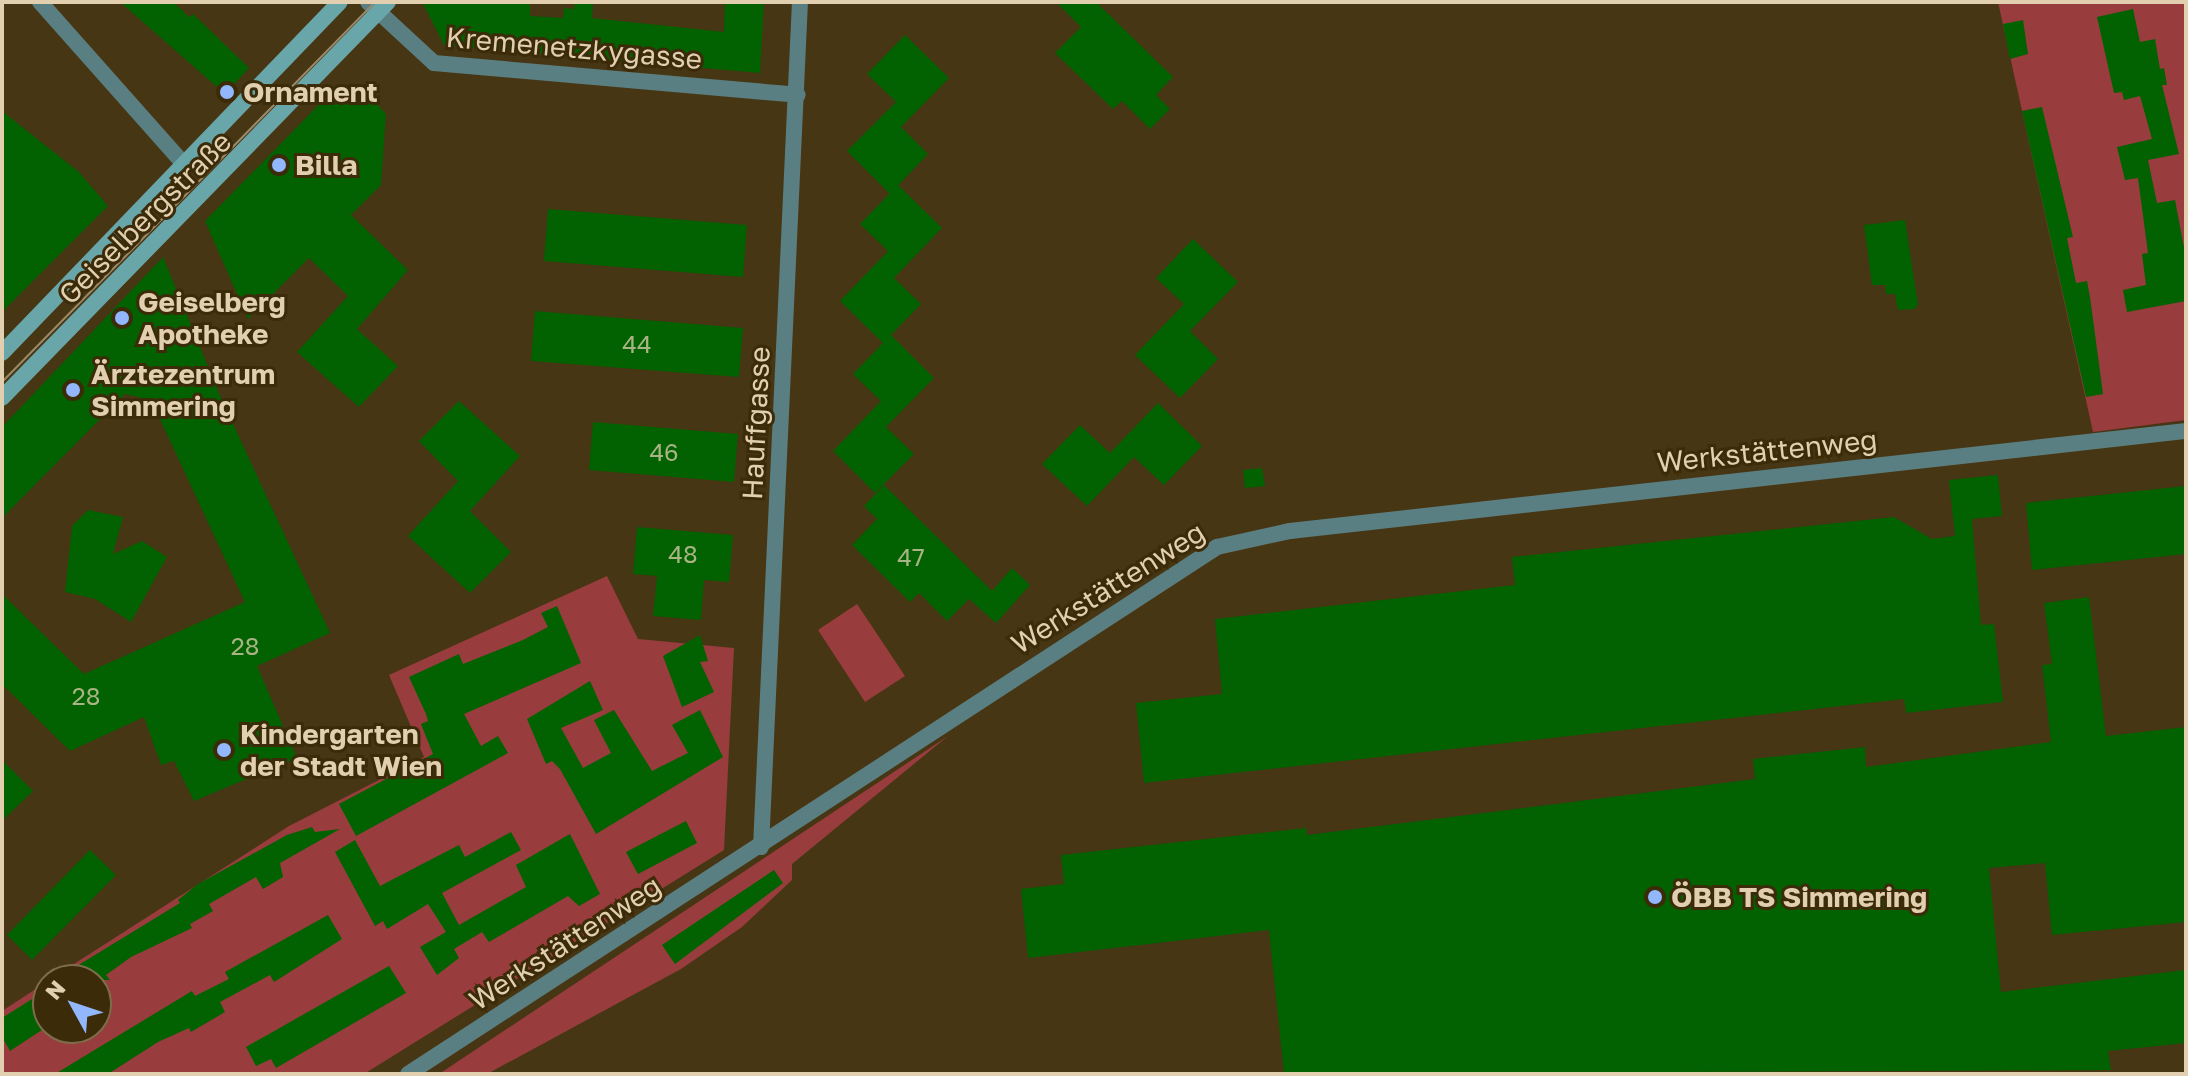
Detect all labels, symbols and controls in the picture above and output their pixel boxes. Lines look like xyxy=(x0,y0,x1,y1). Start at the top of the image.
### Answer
street label: Kremenetzkygasse xyxy=(445,20,703,76)
place label: Ornament xyxy=(243,75,378,109)
marker: Ornament xyxy=(218,83,236,101)
street label: Geiselbergstraße xyxy=(52,125,238,311)
place label: Billa xyxy=(295,148,357,182)
marker: Billa xyxy=(270,156,288,174)
place label: Geiselberg Apotheke xyxy=(138,285,286,351)
marker: Geiselberg Apotheke xyxy=(113,309,131,327)
house number: 44 xyxy=(622,330,652,358)
street label: Hauffgasse xyxy=(735,346,777,500)
place label: Ärztezentrum Simmering xyxy=(91,357,275,423)
marker: Ärztezentrum Simmering xyxy=(62,379,84,401)
street label: Werkstättenweg xyxy=(1655,423,1879,479)
house number: 46 xyxy=(649,438,679,466)
street label: Werkstättenweg xyxy=(1005,515,1211,661)
house number: 48 xyxy=(668,540,698,568)
house number: 47 xyxy=(897,543,925,571)
house number: 28 xyxy=(231,632,259,660)
house number: 28 xyxy=(72,682,100,710)
place label: Kindergarten der Stadt Wien xyxy=(240,717,442,783)
marker: Kindergarten der Stadt Wien xyxy=(215,741,233,759)
street label: Werkstättenweg xyxy=(463,869,667,1017)
place label: ÖBB TS Simmering xyxy=(1671,880,1927,914)
marker: ÖBB TS Simmering xyxy=(1646,888,1664,906)
north arrow xyxy=(32,964,112,1044)
text: N xyxy=(39,974,70,1005)

